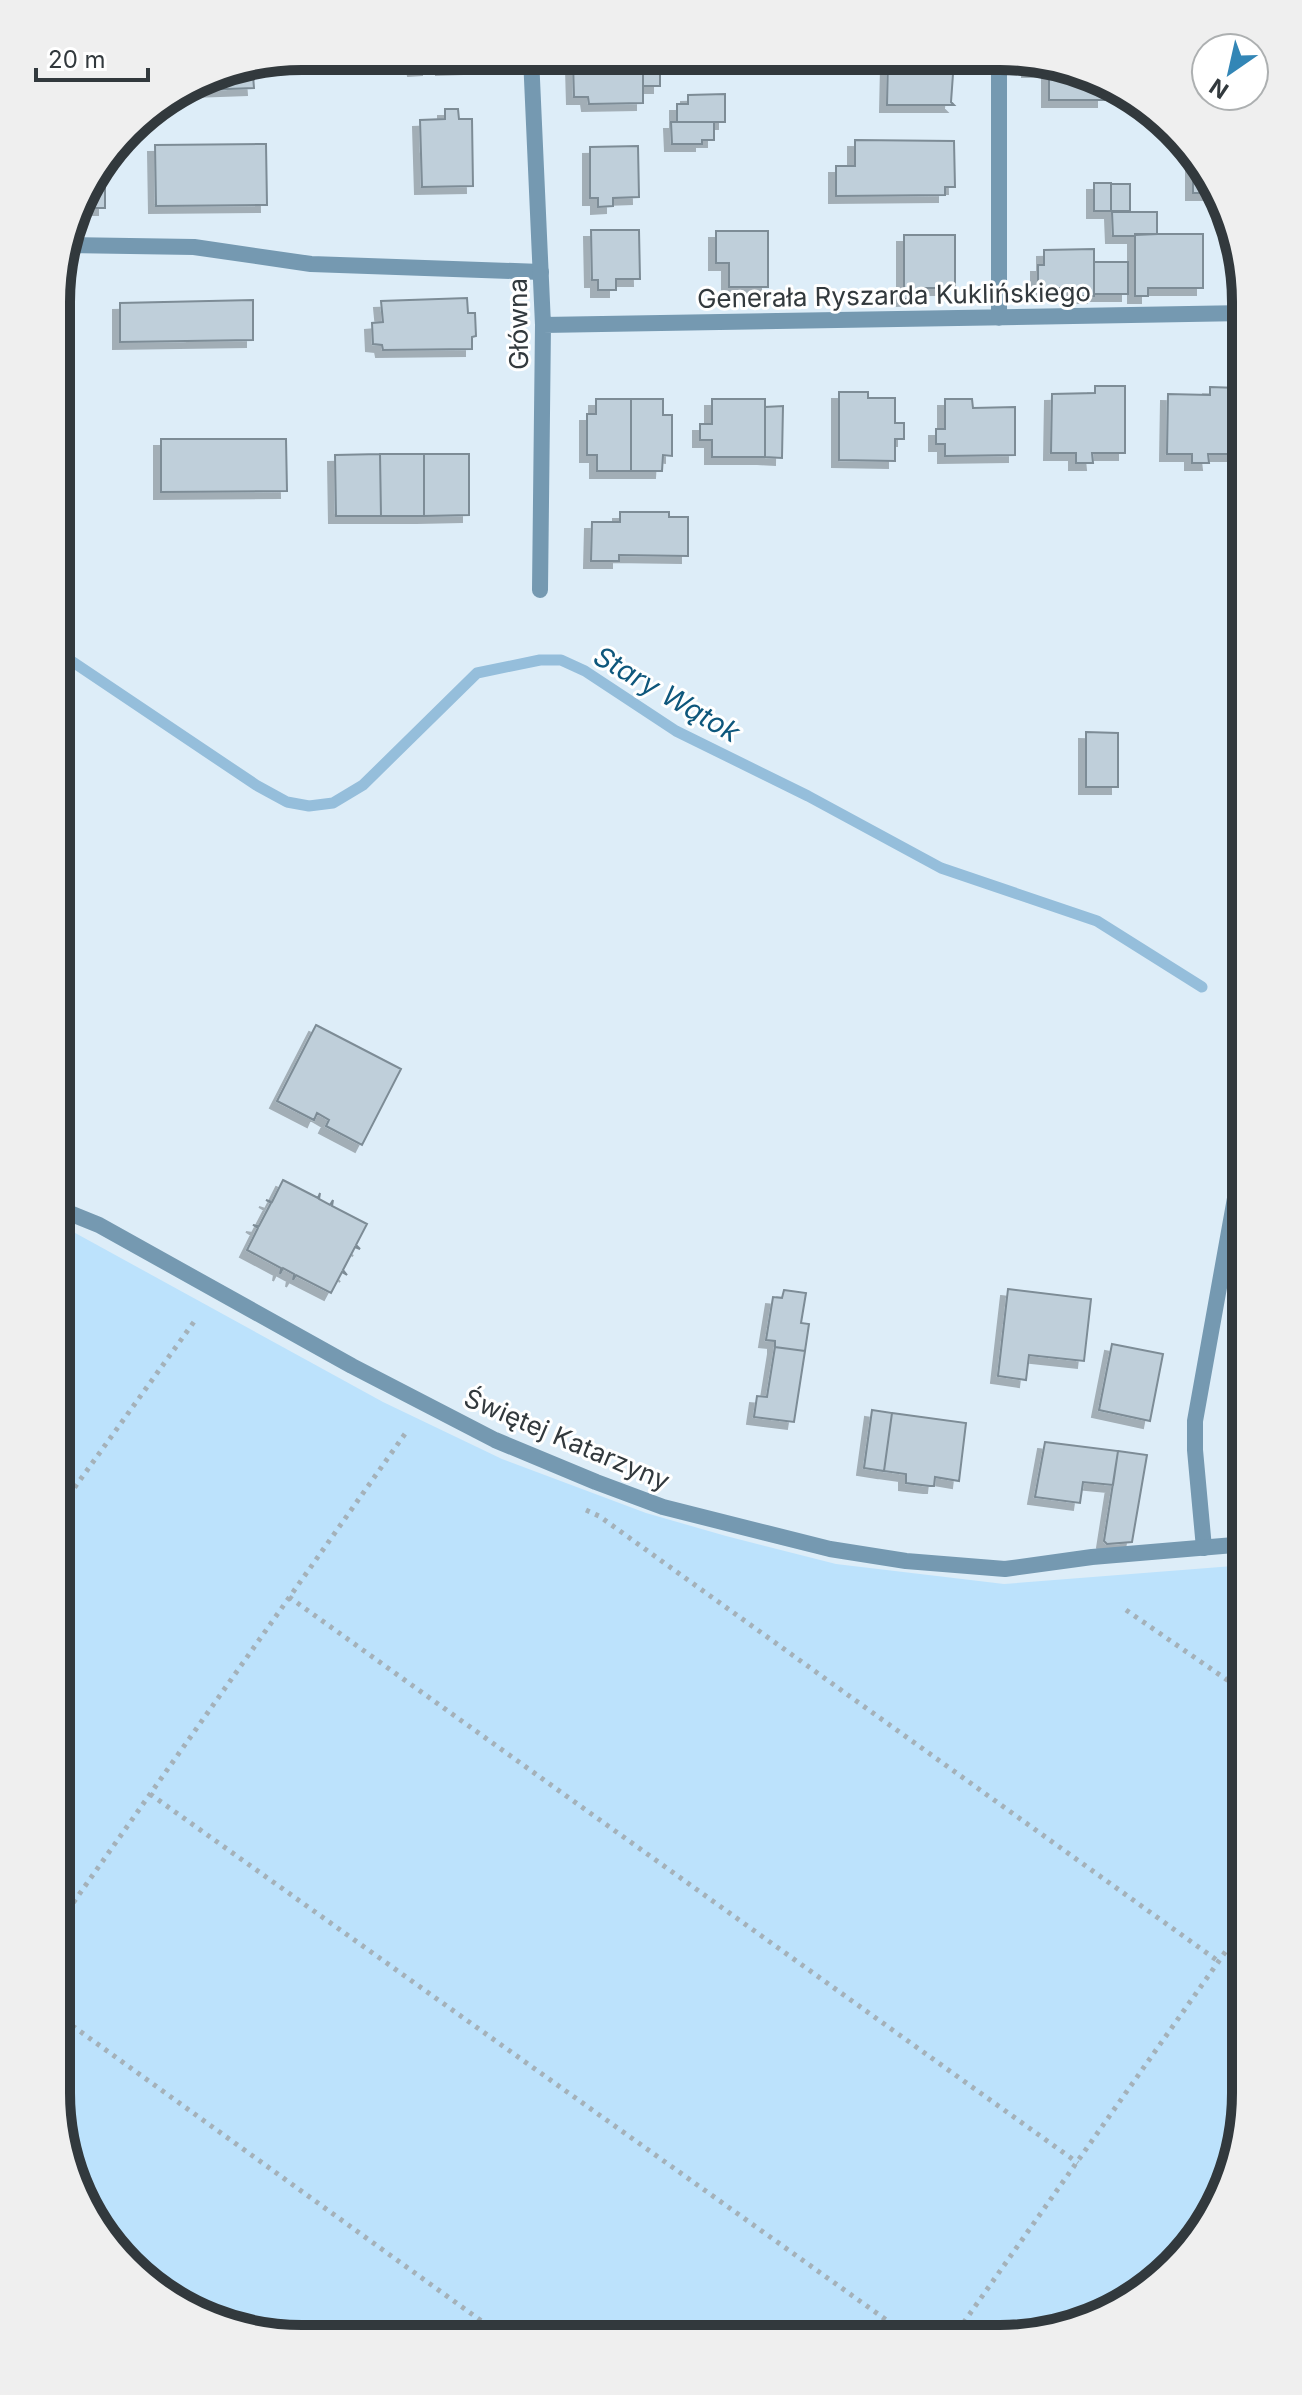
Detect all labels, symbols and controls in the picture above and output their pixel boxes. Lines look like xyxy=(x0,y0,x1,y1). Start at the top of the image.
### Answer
scale bar xyxy=(36,32,148,82)
north arrow xyxy=(1190,32,1270,112)
text: 20 m xyxy=(48,45,106,74)
text: N xyxy=(1205,73,1233,104)
street label: Generała Ryszarda Kuklińskiego xyxy=(697,276,1091,314)
street label: Główna xyxy=(502,278,534,370)
water label: Stary Wątok xyxy=(588,639,747,750)
street label: Świętej Katarzyny xyxy=(460,1382,674,1496)

